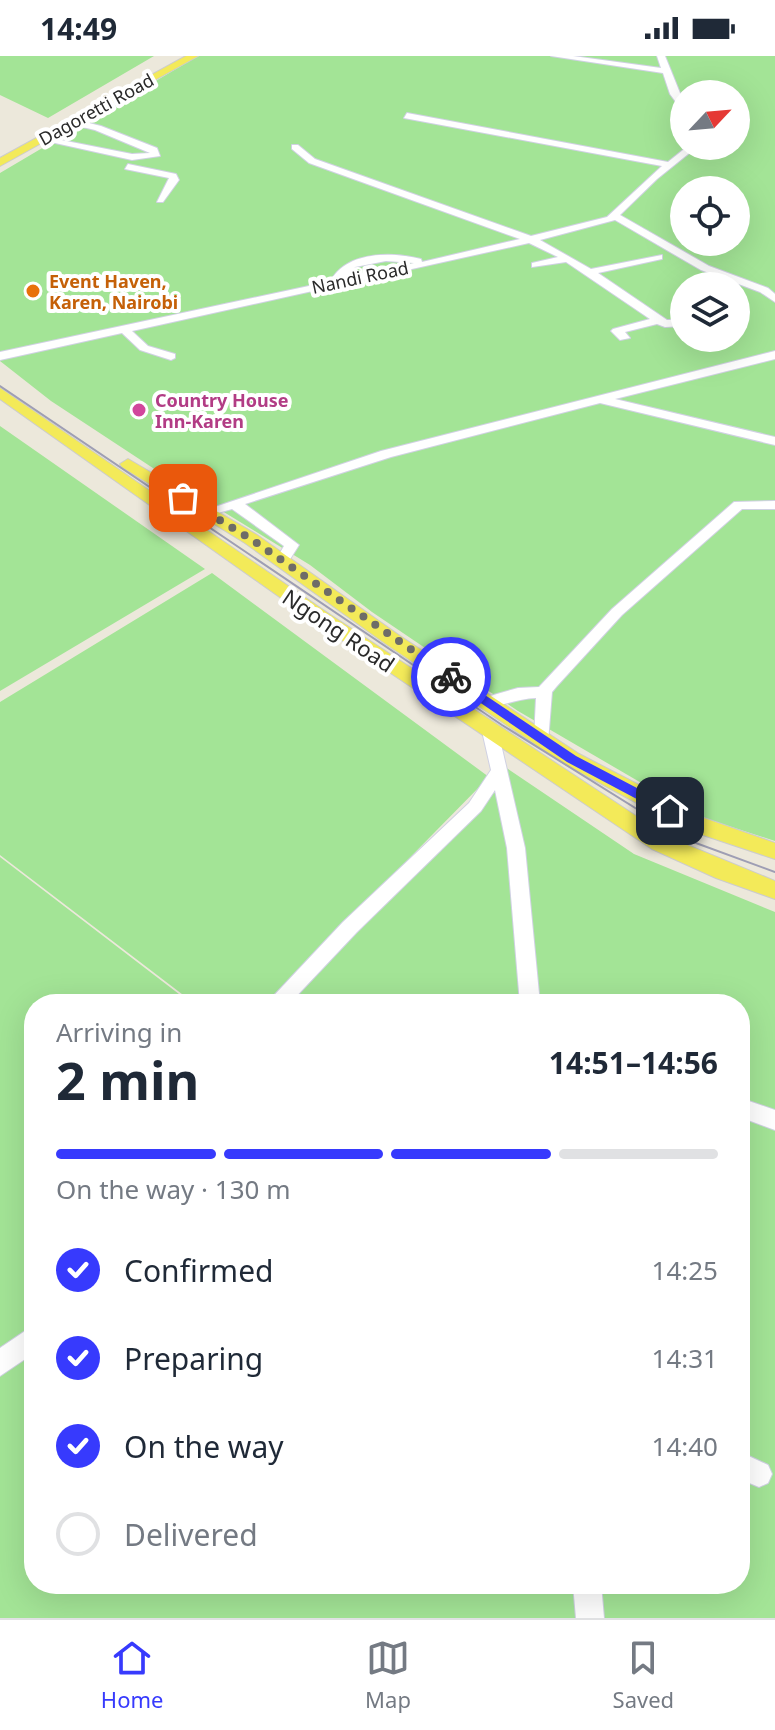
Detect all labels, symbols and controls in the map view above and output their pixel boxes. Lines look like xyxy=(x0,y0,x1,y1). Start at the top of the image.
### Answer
text: 14:49 xyxy=(40,8,117,49)
street label: Dagoretti Road xyxy=(34,67,158,151)
north arrow xyxy=(670,80,750,160)
map controls xyxy=(670,80,750,352)
button: locate xyxy=(670,176,750,256)
street label: Nandi Road xyxy=(309,255,411,299)
place label: Event Haven, Karen, Nairobi xyxy=(49,269,178,314)
button: layers xyxy=(670,272,750,352)
marker: Event Haven, Karen, Nairobi xyxy=(24,282,42,300)
place label: Country House Inn-Karen xyxy=(155,388,289,433)
marker: Country House Inn-Karen xyxy=(130,401,148,419)
pin xyxy=(149,464,217,532)
icon: bag xyxy=(161,476,205,520)
street label: Ngong Road xyxy=(277,581,401,679)
courier xyxy=(411,637,491,717)
icon: bike xyxy=(429,655,473,699)
pin xyxy=(636,777,704,845)
icon: home xyxy=(648,789,692,833)
text: Arriving in xyxy=(56,1014,182,1050)
text: 14:51–14:56 xyxy=(549,1042,718,1083)
text: 2 min xyxy=(56,1044,199,1115)
text: On the way · 130 m xyxy=(56,1171,290,1207)
icon: check xyxy=(56,1248,100,1292)
text: Confirmed xyxy=(124,1250,274,1291)
text: 14:25 xyxy=(652,1252,718,1288)
icon: check xyxy=(56,1336,100,1380)
text: Preparing xyxy=(124,1338,263,1379)
text: 14:31 xyxy=(652,1340,718,1376)
icon: check xyxy=(56,1424,100,1468)
text: On the way xyxy=(124,1426,284,1467)
text: 14:40 xyxy=(652,1428,718,1464)
text: Delivered xyxy=(124,1514,258,1555)
tab: Home xyxy=(101,1636,163,1714)
tab: Map xyxy=(365,1636,411,1714)
tab: Saved xyxy=(613,1636,674,1714)

